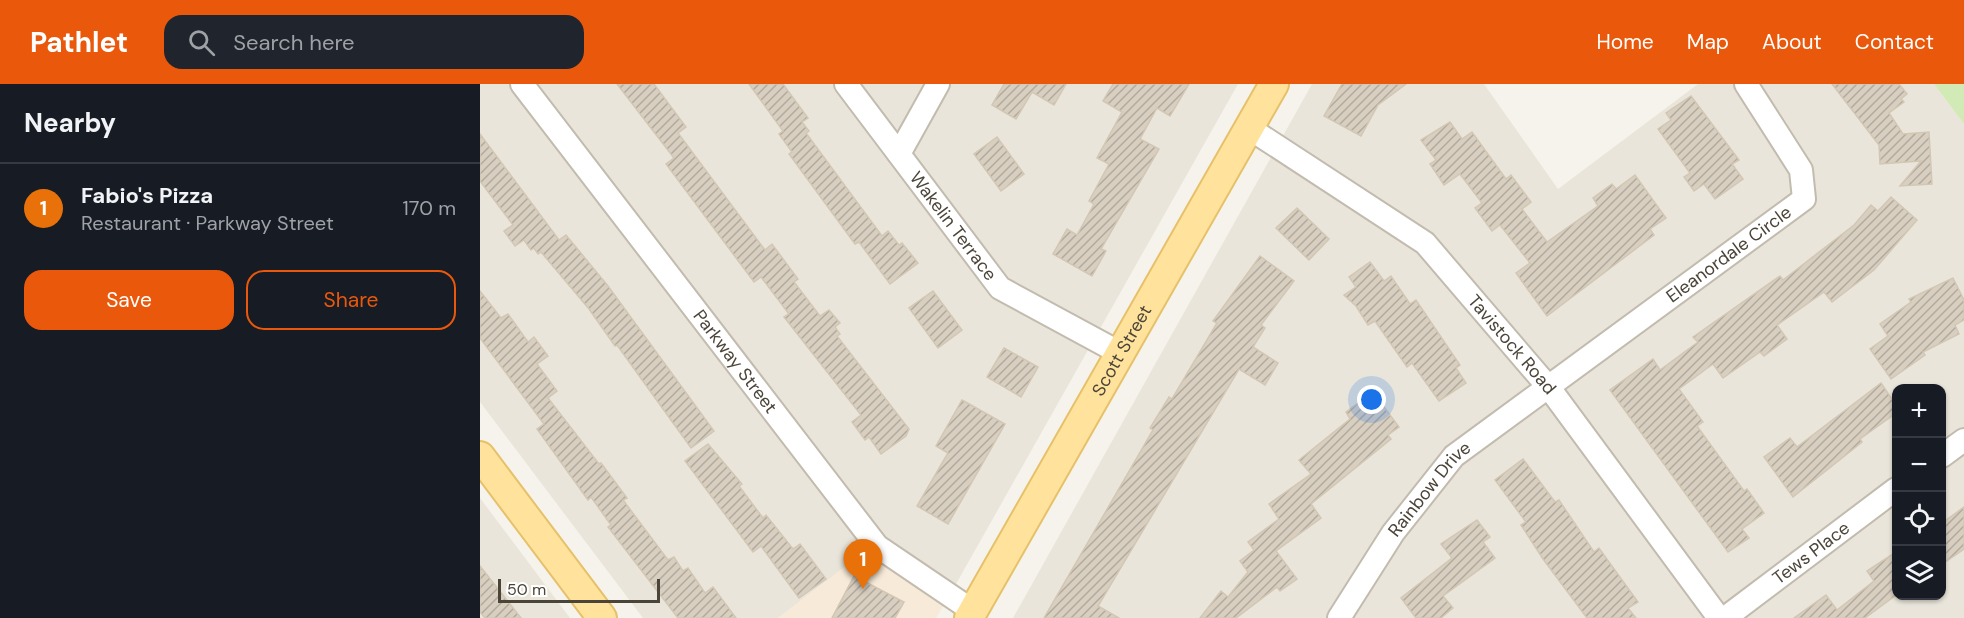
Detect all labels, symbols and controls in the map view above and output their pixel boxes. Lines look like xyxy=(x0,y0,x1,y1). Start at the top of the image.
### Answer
search box xyxy=(164,15,584,69)
text: Pathlet xyxy=(30,24,128,61)
icon: search xyxy=(185,26,218,59)
text: Search here xyxy=(233,28,355,57)
text: Home xyxy=(1596,28,1654,56)
text: Map xyxy=(1687,28,1729,56)
text: About xyxy=(1762,28,1822,56)
text: Contact xyxy=(1855,28,1934,56)
text: Nearby xyxy=(24,106,116,140)
street label: Wakelin Terrace xyxy=(904,167,1002,286)
text: Fabio's Pizza xyxy=(81,181,213,210)
text: 1 xyxy=(40,195,47,221)
text: 170 m xyxy=(403,195,456,221)
street label: Eleanordale Circle xyxy=(1661,200,1796,308)
text: Restaurant · Parkway Street xyxy=(81,210,334,236)
button: Save xyxy=(24,270,234,330)
button: Share xyxy=(246,270,456,330)
street label: Tavistock Road xyxy=(1462,290,1562,400)
street label: Scott Street xyxy=(1086,301,1157,400)
street label: Parkway Street xyxy=(688,305,783,418)
map controls xyxy=(1892,384,1946,600)
button: + xyxy=(1892,384,1946,438)
your location xyxy=(1357,385,1386,414)
street label: Rainbow Drive xyxy=(1383,436,1476,542)
button: − xyxy=(1892,438,1946,492)
button: locate xyxy=(1892,492,1946,546)
street label: Tews Place xyxy=(1768,516,1855,590)
pin: 1 xyxy=(844,540,883,589)
button: layers xyxy=(1892,546,1946,600)
scale bar xyxy=(498,576,660,604)
text: 50 m xyxy=(507,579,546,600)

